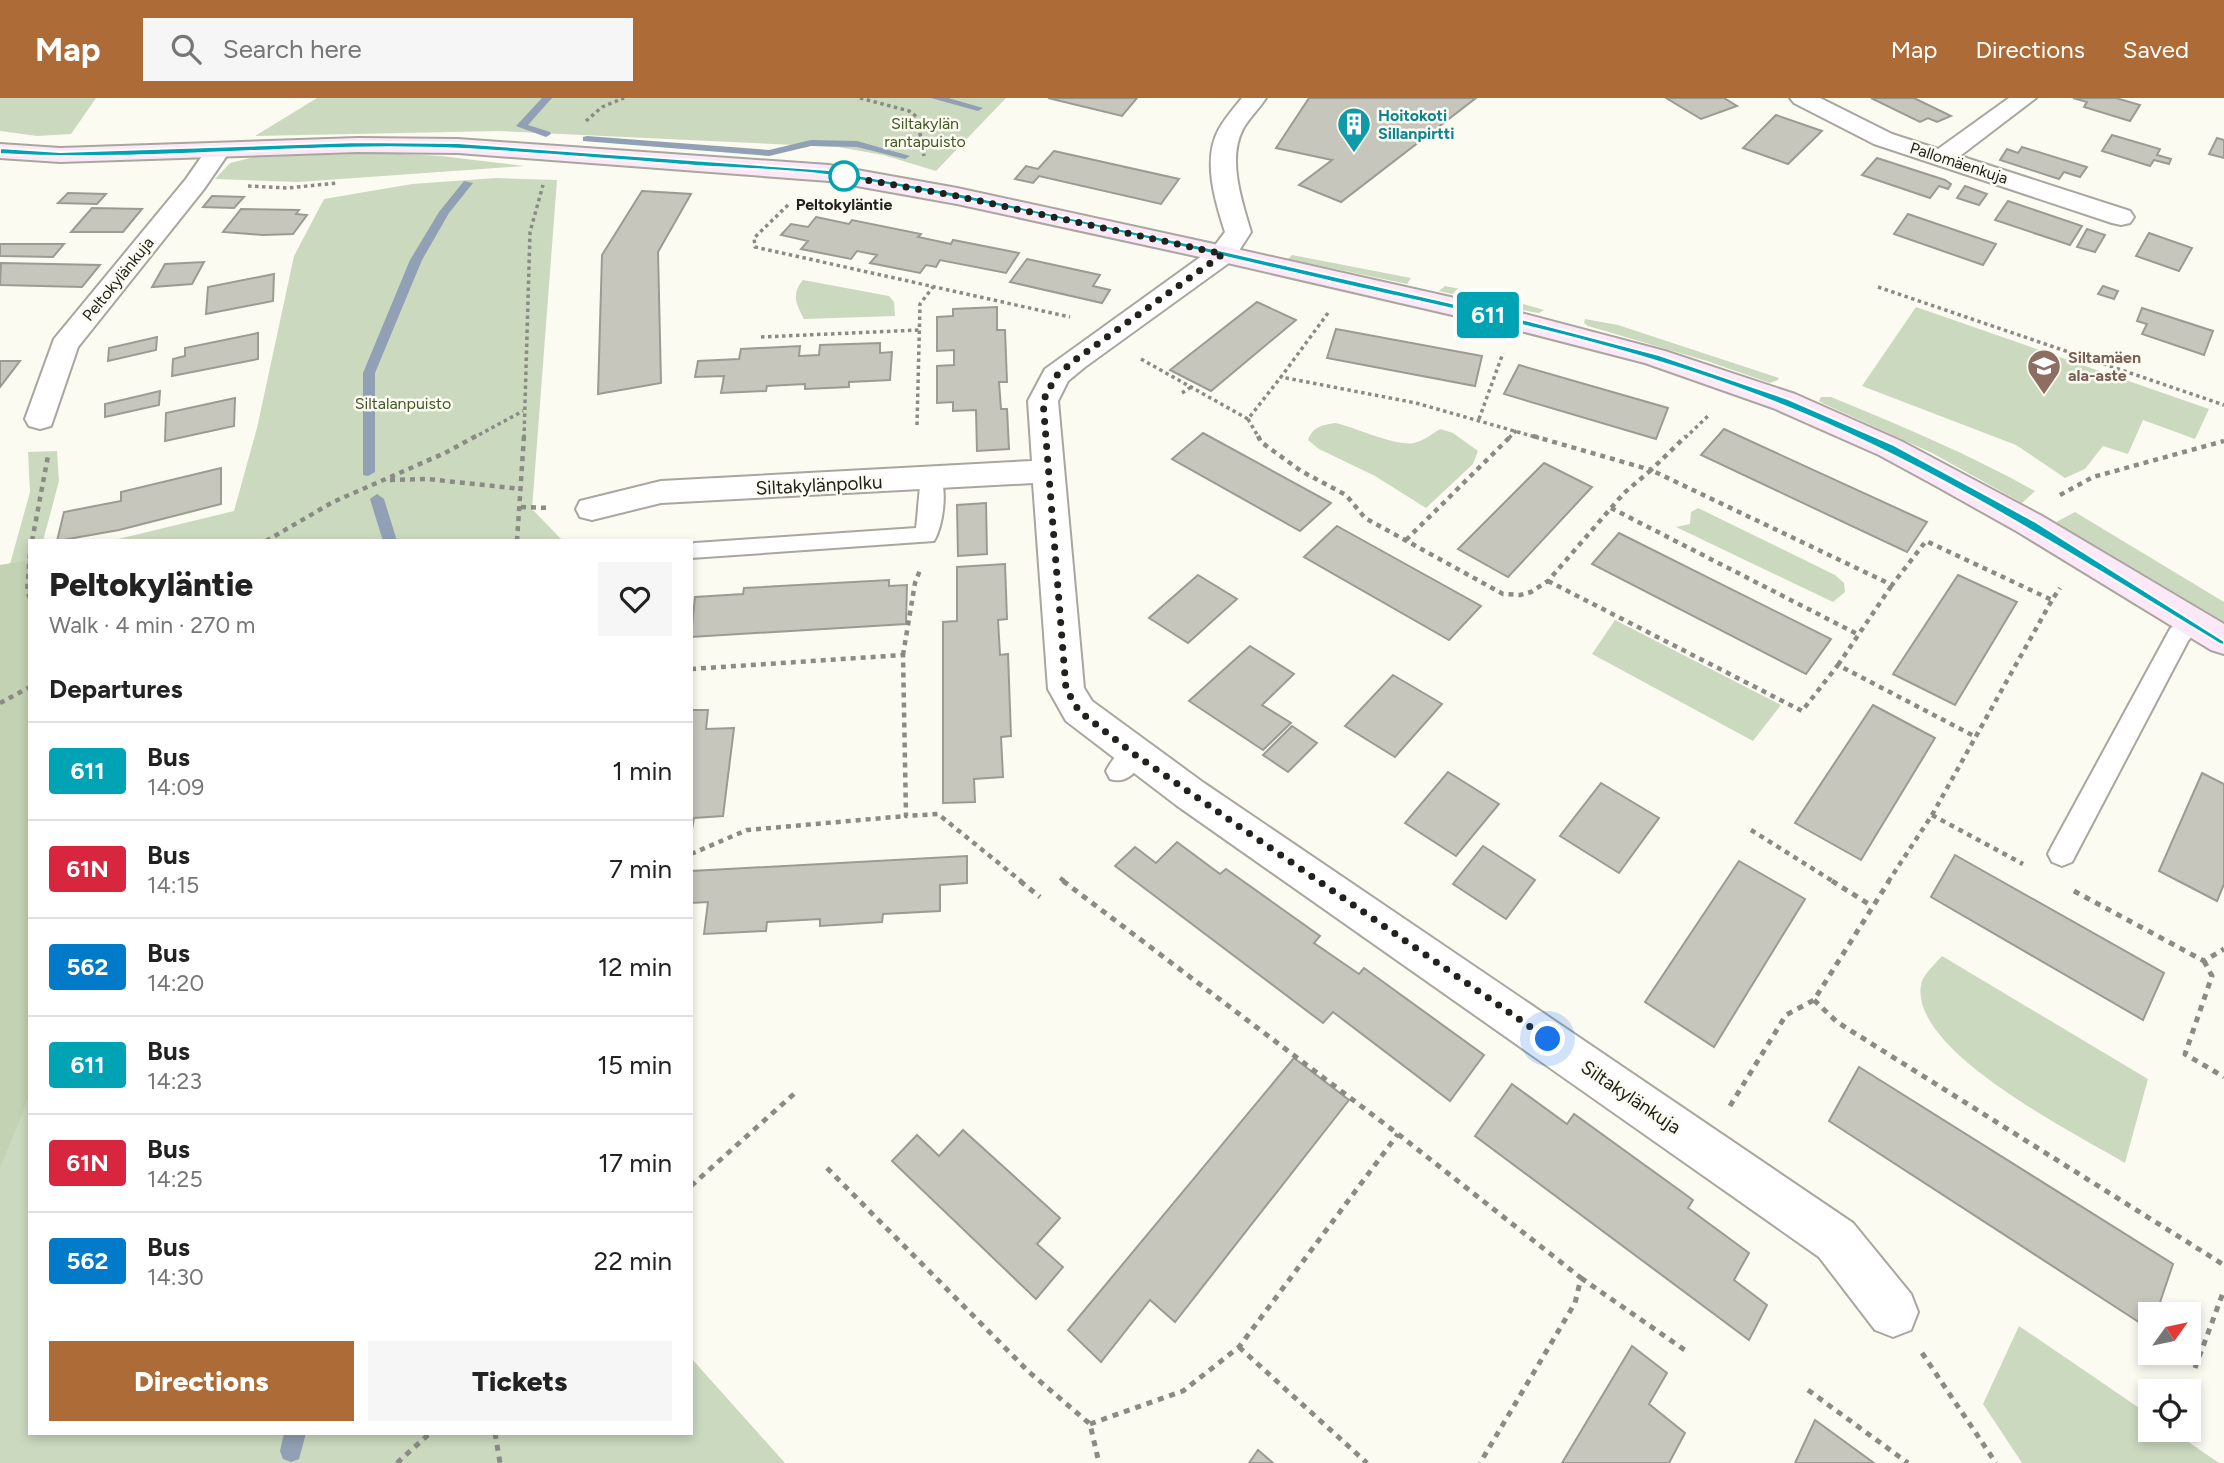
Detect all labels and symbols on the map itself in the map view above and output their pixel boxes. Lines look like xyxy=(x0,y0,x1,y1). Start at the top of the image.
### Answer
building icon: Hoitokoti Sillanpirtti xyxy=(1335,105,1373,154)
place label: Hoitokoti Sillanpirtti xyxy=(1378,106,1454,143)
park label: Siltakylän rantapuisto xyxy=(884,114,966,151)
street label: Pallomäenkuja xyxy=(1907,138,2011,188)
marker: Peltokyläntie xyxy=(829,161,859,191)
place label: Peltokyläntie xyxy=(796,195,892,214)
street label: Peltokylänkuja xyxy=(78,233,158,325)
line badge: 611 xyxy=(1448,292,1528,338)
school or university icon: Siltamäen ala-aste xyxy=(2025,347,2063,396)
place label: Siltamäen ala-aste xyxy=(2068,348,2141,385)
park label: Siltalanpuisto xyxy=(355,394,451,413)
street label: Siltakylänpolku xyxy=(755,470,883,500)
your location xyxy=(1530,1021,1565,1056)
street label: Siltakylänkuja xyxy=(1577,1055,1685,1139)
north arrow xyxy=(2138,1302,2202,1365)

